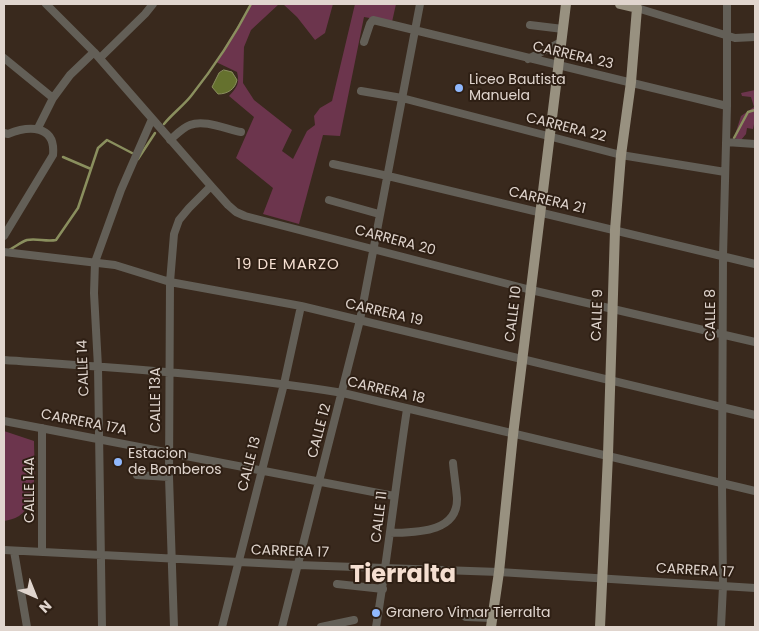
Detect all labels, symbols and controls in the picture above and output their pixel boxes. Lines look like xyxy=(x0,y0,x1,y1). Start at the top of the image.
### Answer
street label: CARRERA 23 xyxy=(531,39,615,73)
place label: Liceo Bautista Manuela xyxy=(469,72,566,104)
marker: Liceo Bautista Manuela xyxy=(453,82,465,94)
street label: CARRERA 22 xyxy=(524,110,608,146)
street label: CARRERA 21 xyxy=(507,184,587,218)
street label: CARRERA 20 xyxy=(353,222,437,260)
district label: 19 DE MARZO xyxy=(235,256,341,274)
street label: CALLE 10 xyxy=(502,285,526,343)
street label: CALLE 9 xyxy=(589,289,607,341)
street label: CALLE 8 xyxy=(703,289,719,341)
street label: CARRERA 19 xyxy=(343,296,425,330)
street label: CALLE 14 xyxy=(75,339,93,397)
street label: CALLE 13A xyxy=(148,367,164,433)
street label: CARRERA 18 xyxy=(345,374,427,408)
street label: CALLE 12 xyxy=(305,402,335,460)
street label: CARRERA 17A xyxy=(39,406,129,440)
street label: CALLE 13 xyxy=(235,435,265,493)
place label: Estacion de Bomberos xyxy=(128,446,221,478)
marker: Estacion de Bomberos xyxy=(112,456,124,468)
street label: CALLE 14A xyxy=(22,457,38,523)
street label: CALLE 11 xyxy=(368,490,392,544)
street label: CARRERA 17 xyxy=(251,542,329,562)
street label: CARRERA 17 xyxy=(655,561,735,581)
district label: Tierralta xyxy=(350,562,456,590)
north arrow xyxy=(10,571,60,621)
text: N xyxy=(35,596,56,618)
place label: Granero Vimar Tierralta xyxy=(386,605,550,621)
marker: Granero Vimar Tierralta xyxy=(370,607,382,619)

